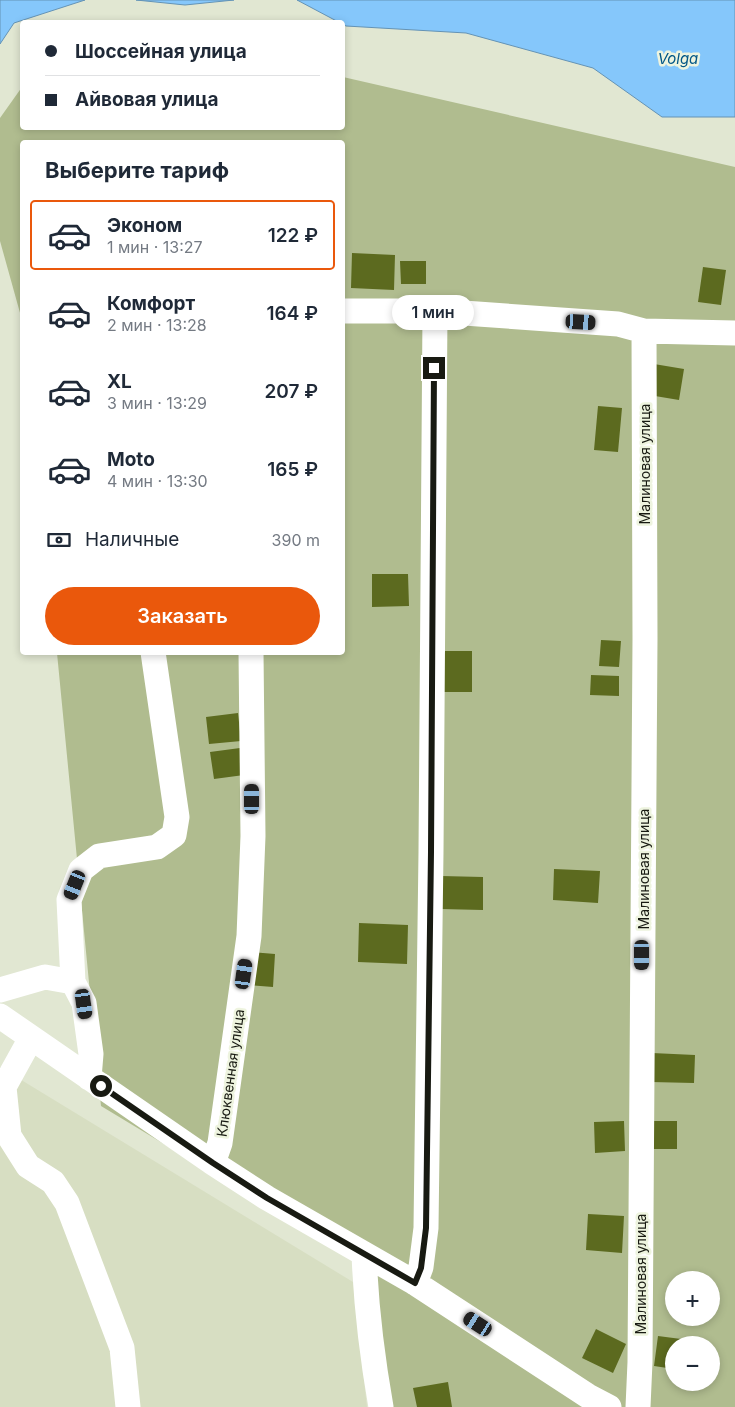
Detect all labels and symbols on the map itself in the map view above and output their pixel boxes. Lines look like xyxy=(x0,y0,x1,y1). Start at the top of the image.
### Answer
water label: Volga xyxy=(658,49,698,68)
callout: 1 мин xyxy=(393,296,475,330)
car xyxy=(565,314,596,330)
route end xyxy=(423,357,445,379)
street label: Малиновая улица xyxy=(636,404,653,524)
car xyxy=(244,784,259,814)
street label: Малиновая улица xyxy=(635,809,652,929)
car xyxy=(62,868,87,902)
car xyxy=(634,940,649,970)
car xyxy=(234,958,253,990)
car xyxy=(74,988,93,1020)
street label: Клюквенная улица xyxy=(213,1008,247,1138)
route start xyxy=(90,1075,112,1097)
street label: Малиновая улица xyxy=(632,1214,649,1334)
car xyxy=(461,1310,494,1338)

